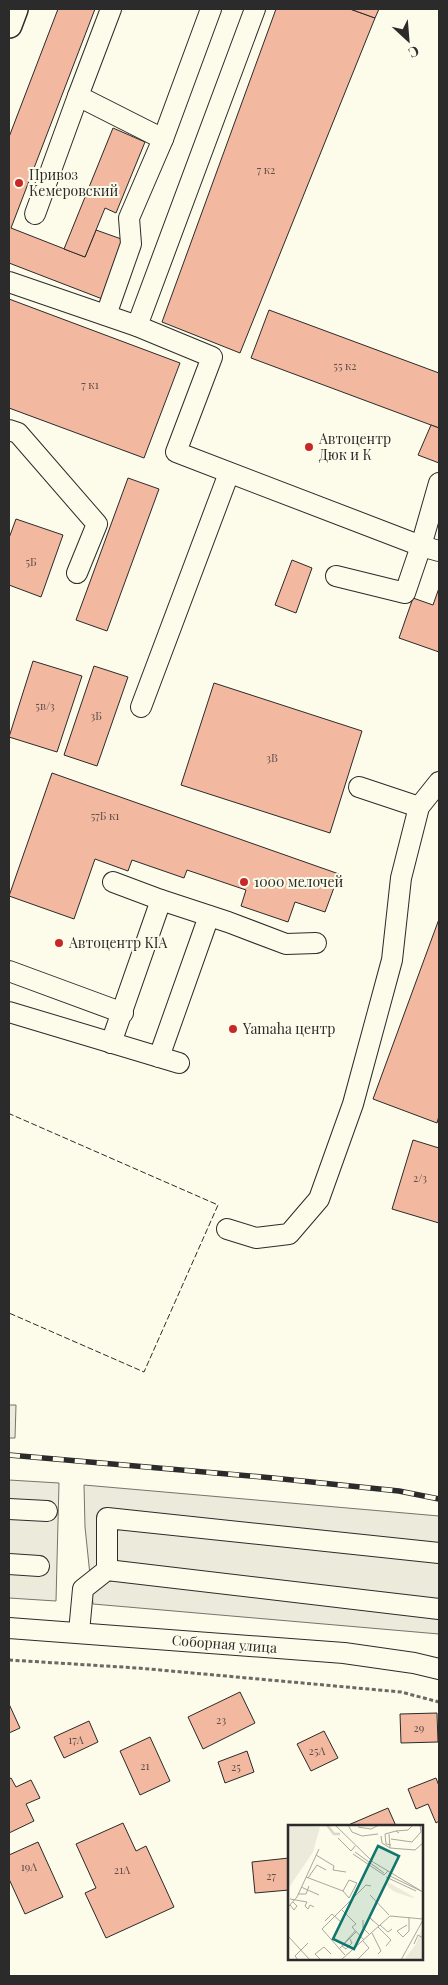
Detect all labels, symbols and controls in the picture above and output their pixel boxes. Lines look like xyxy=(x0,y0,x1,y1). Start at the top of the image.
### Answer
north arrow xyxy=(383,15,433,65)
text: С xyxy=(405,41,423,63)
house number: 7 к2 xyxy=(257,162,275,177)
place label: Привоз Кемеровский xyxy=(29,165,118,200)
marker: Привоз Кемеровский xyxy=(13,177,25,189)
house number: 55 к2 xyxy=(333,358,357,373)
house number: 7 к1 xyxy=(81,377,99,392)
place label: Автоцентр Дюк и К xyxy=(318,429,391,464)
marker: Автоцентр Дюк и К xyxy=(303,441,315,453)
house number: 5Б xyxy=(25,554,37,569)
house number: 5в/3 xyxy=(35,698,55,713)
house number: 3Б xyxy=(90,708,102,723)
house number: 3В xyxy=(266,750,278,765)
house number: 57Б к1 xyxy=(91,808,119,823)
place label: 1000 мелочей xyxy=(254,872,344,891)
marker: 1000 мелочей xyxy=(238,876,250,888)
place label: Автоцентр KIA xyxy=(68,933,167,952)
marker: Автоцентр KIA xyxy=(53,937,65,949)
place label: Yamaha центр xyxy=(242,1019,335,1038)
marker: Yamaha центр xyxy=(227,1023,239,1035)
house number: 2/3 xyxy=(413,1170,427,1185)
street label: Соборная улица xyxy=(171,1630,278,1657)
house number: 23 xyxy=(216,1712,226,1727)
house number: 29 xyxy=(414,1720,425,1735)
house number: 17А xyxy=(68,1732,84,1747)
house number: 25А xyxy=(309,1743,325,1758)
house number: 21 xyxy=(140,1758,150,1773)
house number: 25 xyxy=(231,1759,241,1774)
inset map xyxy=(288,1825,423,1960)
house number: 19А xyxy=(21,1859,37,1874)
house number: 21А xyxy=(114,1862,130,1877)
house number: 27 xyxy=(266,1868,276,1883)

